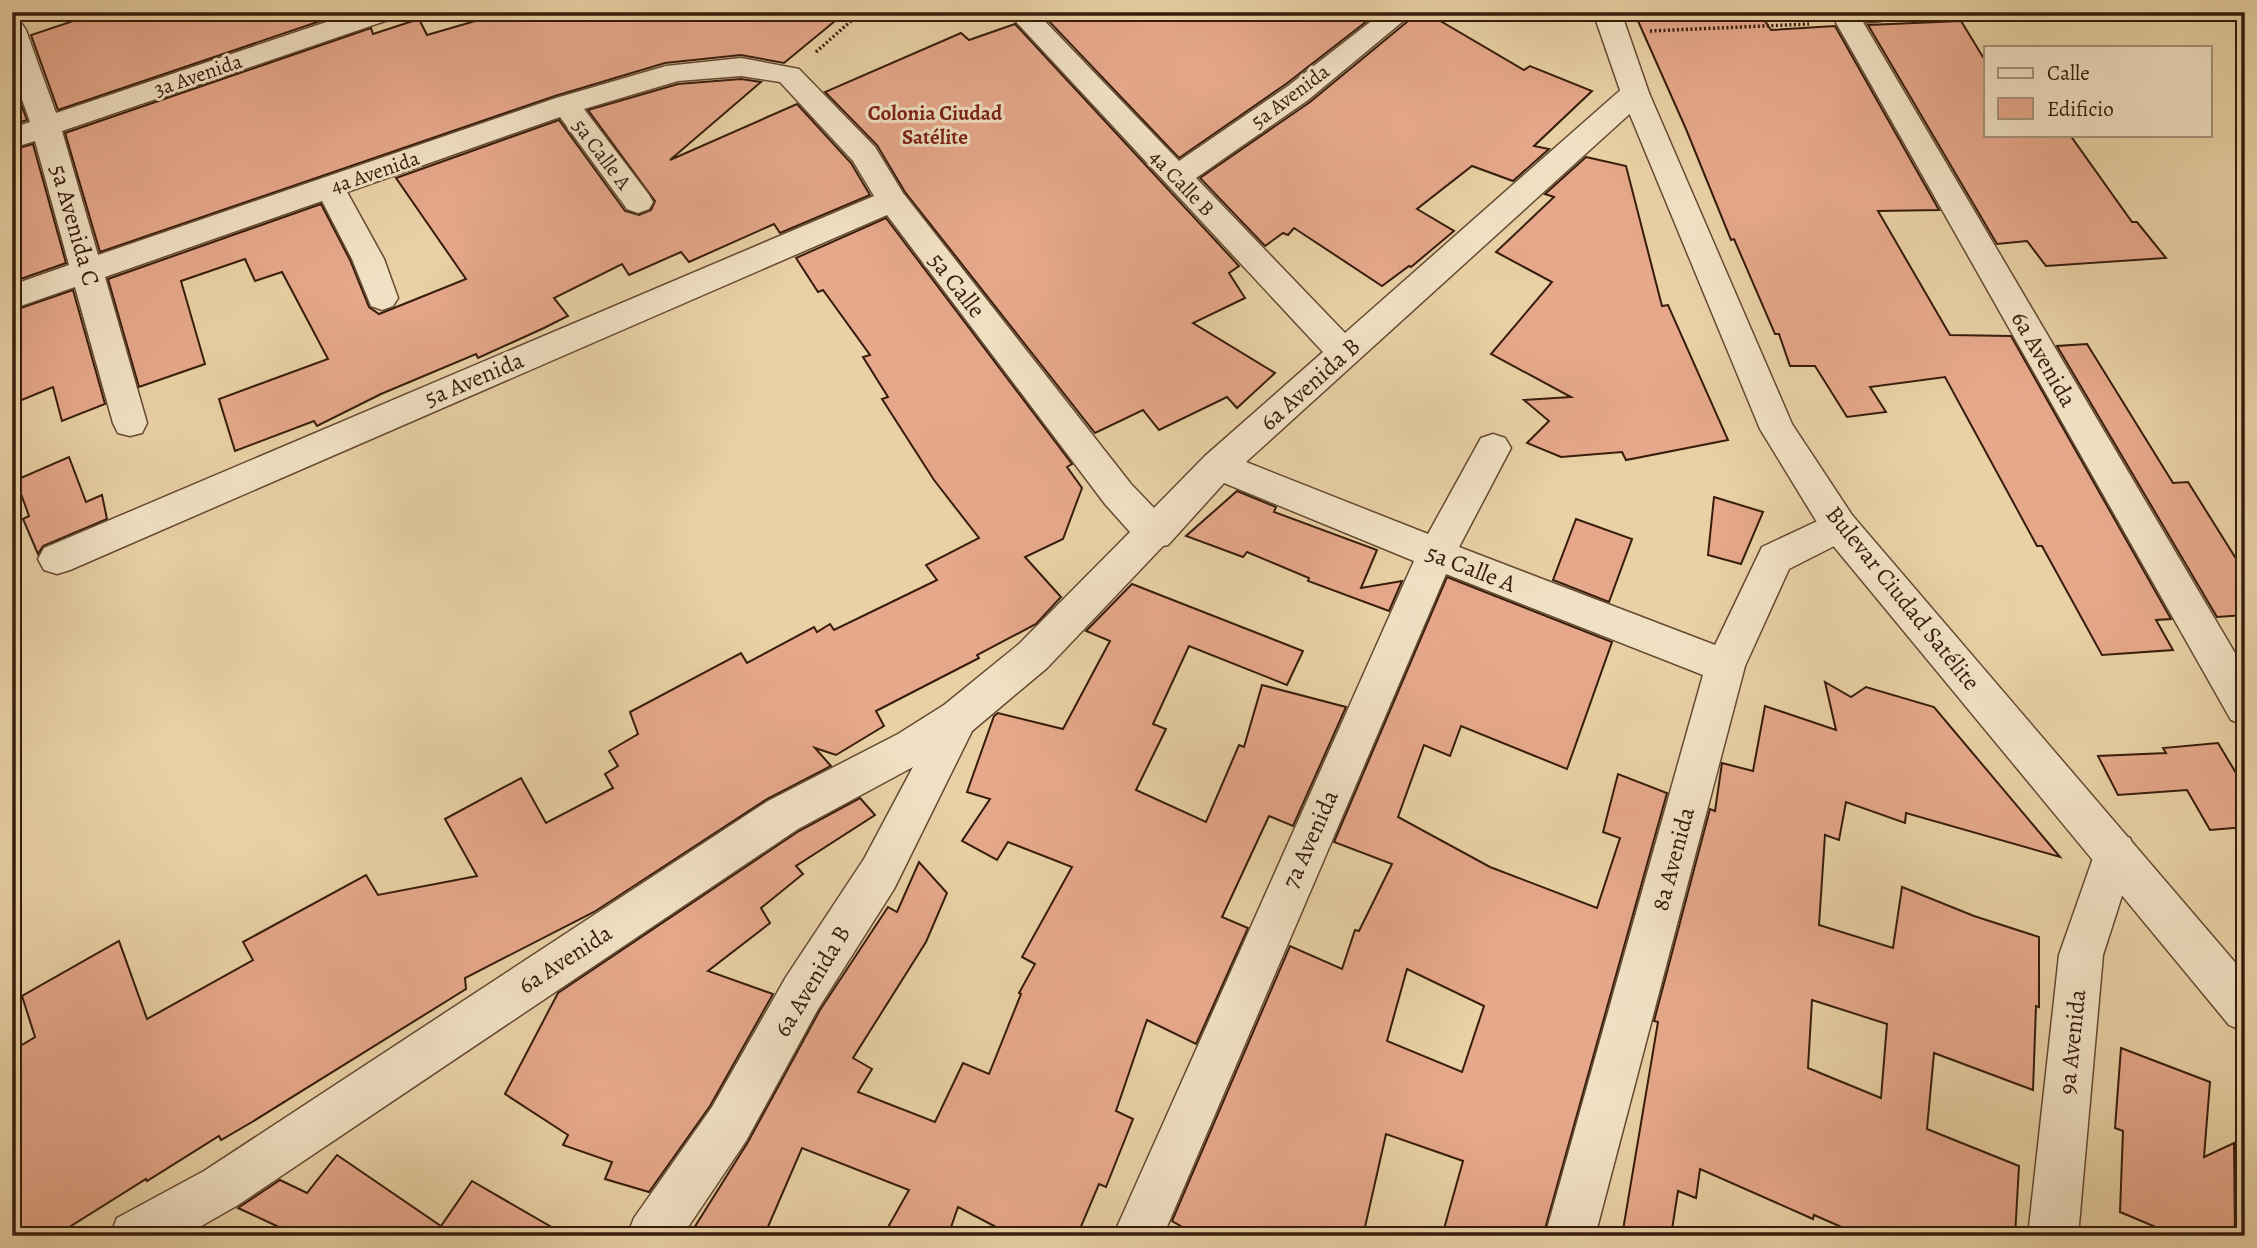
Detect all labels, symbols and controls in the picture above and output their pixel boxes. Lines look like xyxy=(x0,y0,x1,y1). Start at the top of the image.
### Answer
legend xyxy=(1984,46,2212,136)
street label: 3a Avenida xyxy=(150,47,246,103)
street label: 5a Avenida xyxy=(1245,57,1335,135)
text: Calle xyxy=(2047,59,2090,87)
text: Edificio xyxy=(2047,95,2114,123)
district label: Colonia Ciudad Satélite xyxy=(868,99,1003,151)
street label: 5a Calle A xyxy=(566,113,638,196)
street label: 4a Avenida xyxy=(327,144,423,200)
street label: 4a Calle B xyxy=(1143,144,1221,222)
street label: 5a Avenida C xyxy=(42,161,108,289)
street label: 5a Calle xyxy=(921,246,993,324)
street label: 6a Avenida xyxy=(2004,305,2085,413)
street label: 6a Avenida B xyxy=(1253,330,1367,438)
street label: 5a Avenida xyxy=(419,343,529,414)
street label: Bulevar Ciudad Satélite xyxy=(1819,499,1987,697)
street label: 5a Calle A xyxy=(1422,536,1521,600)
street label: 7a Avenida xyxy=(1274,784,1346,893)
street label: 8a Avenida xyxy=(1644,803,1702,914)
street label: 6a Avenida xyxy=(512,916,619,1001)
street label: 6a Avenida B xyxy=(766,919,858,1043)
street label: 9a Avenida xyxy=(2051,987,2094,1096)

